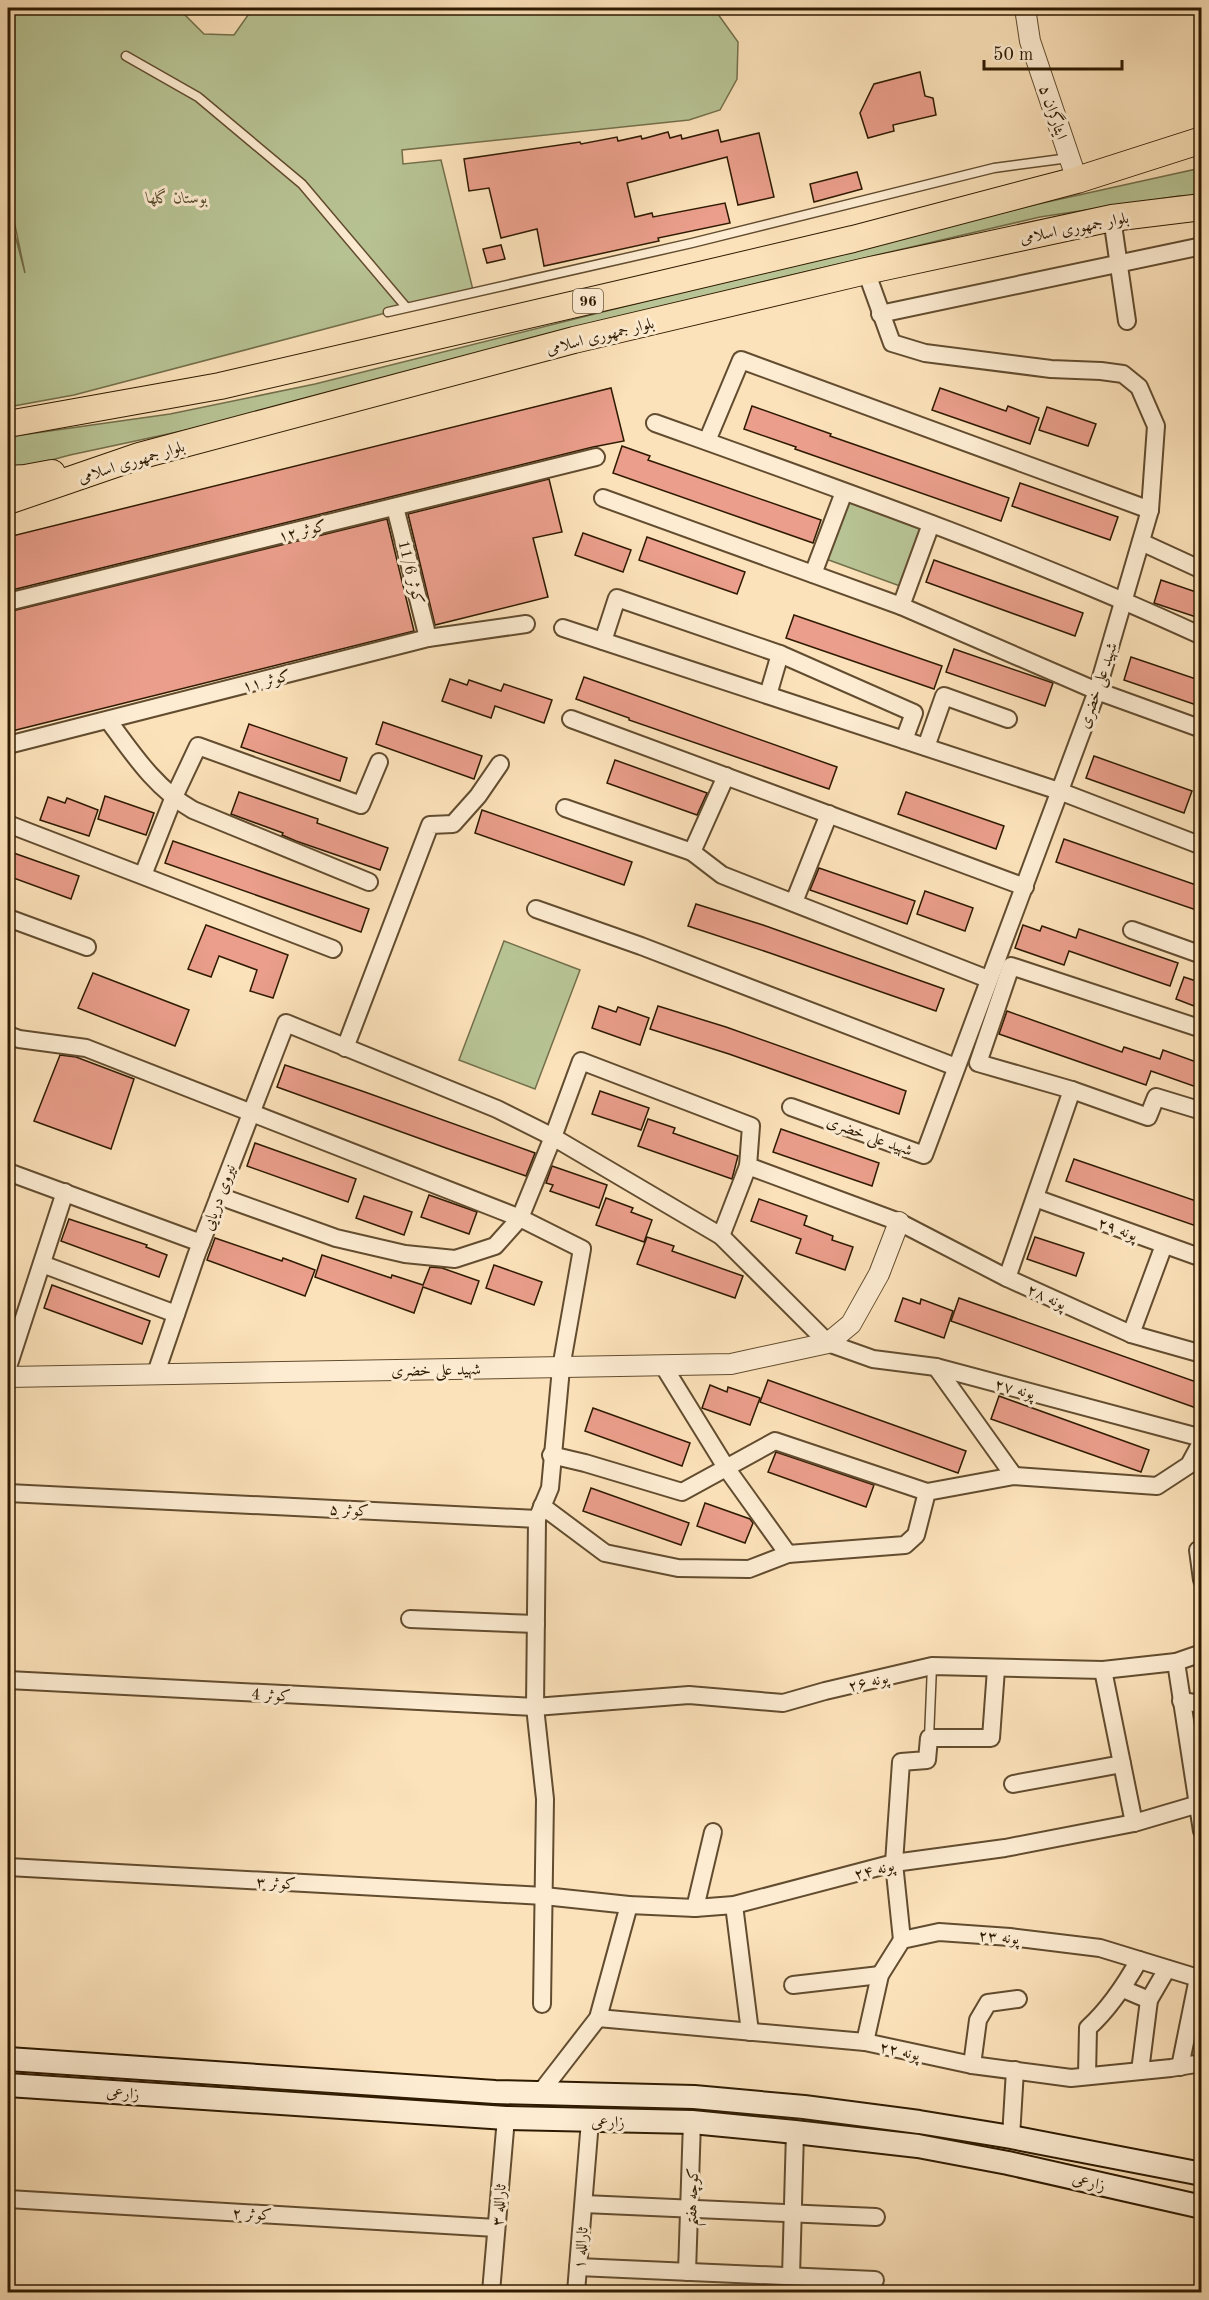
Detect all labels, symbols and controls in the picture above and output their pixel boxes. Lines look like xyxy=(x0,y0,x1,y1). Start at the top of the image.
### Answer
scale bar xyxy=(984,33,1122,71)
text: 50 m xyxy=(993,46,1033,64)
street label: ایثارگران ۵ xyxy=(1034,82,1073,142)
park label: بوستان گلها xyxy=(144,188,208,208)
street label: بلوار جمهوری اسلامی xyxy=(1019,211,1130,248)
road number: 96 xyxy=(573,289,603,313)
street label: بلوار جمهوری اسلامی xyxy=(545,316,656,359)
street label: بلوار جمهوری اسلامی xyxy=(76,439,187,488)
street label: کوثر ۱۲ xyxy=(277,517,328,547)
street label: کوثر 11/6 xyxy=(393,539,427,606)
street label: شهید علی خضری xyxy=(1077,641,1123,731)
street label: کوثر ۱۱ xyxy=(241,667,292,697)
street label: شهید علی خضری xyxy=(824,1114,914,1162)
street label: نیروی دریایی xyxy=(201,1163,240,1233)
street label: پونه ۲۹ xyxy=(1095,1215,1140,1247)
street label: پونه ۲۸ xyxy=(1023,1282,1069,1316)
street label: شهید علی خضری xyxy=(391,1362,481,1382)
street label: پونه ۲۷ xyxy=(992,1377,1037,1405)
street label: کوثر ۵ xyxy=(329,1501,369,1521)
street label: پونه ۲۶ xyxy=(847,1670,892,1697)
street label: کوثر 4 xyxy=(251,1686,291,1706)
street label: پونه ۲۴ xyxy=(853,1858,898,1886)
street label: کوثر ۳ xyxy=(256,1874,296,1894)
street label: پونه ۲۳ xyxy=(978,1928,1021,1950)
street label: پونه ۲۲ xyxy=(878,2040,922,2066)
street label: زارعی xyxy=(106,2085,140,2103)
street label: زارعی xyxy=(591,2115,625,2131)
street label: کوچه هفتم xyxy=(683,2168,709,2227)
street label: زارعی xyxy=(1070,2171,1107,2195)
street label: ثارالله ۳ xyxy=(490,2183,510,2227)
street label: کوثر ۲ xyxy=(232,2205,272,2225)
street label: ثارالله ۱ xyxy=(572,2226,592,2270)

